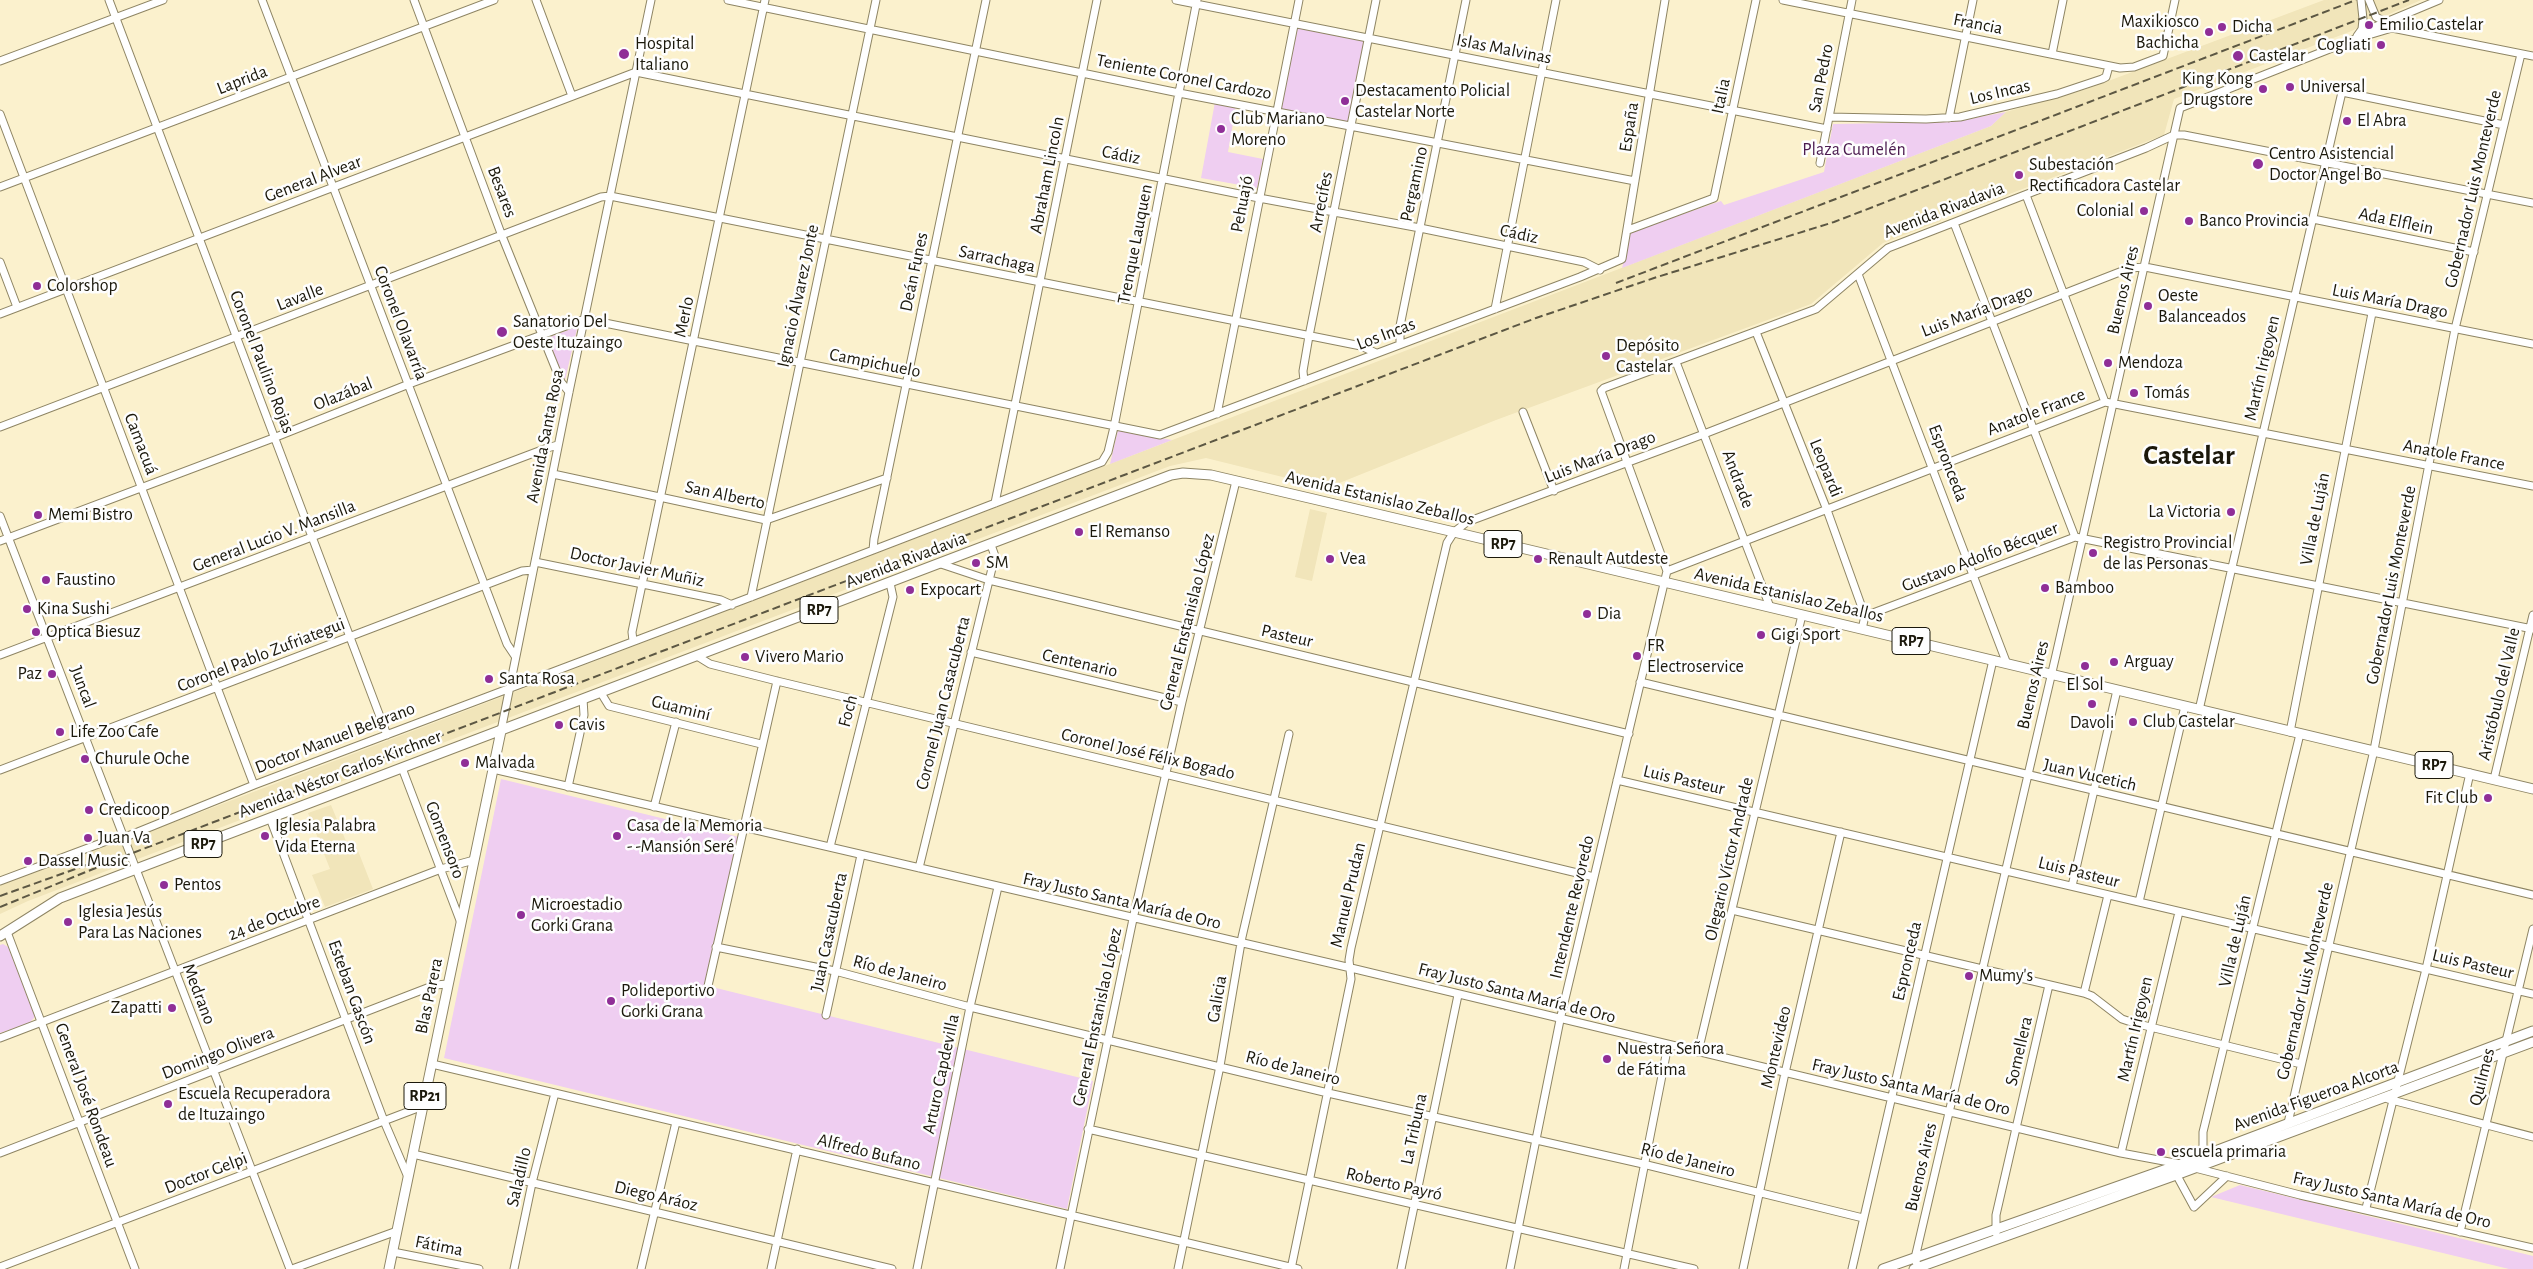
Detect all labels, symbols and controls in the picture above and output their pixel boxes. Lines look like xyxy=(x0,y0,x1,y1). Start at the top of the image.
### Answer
street label: Francia xyxy=(1951,9,2005,39)
place label: Maxikiosco Bachicha xyxy=(2121,11,2199,54)
place label: Emilio Castelar xyxy=(2379,14,2483,36)
place label: Dicha xyxy=(2232,16,2273,38)
marker: Emilio Castelar xyxy=(2363,19,2375,31)
marker: Dicha xyxy=(2216,21,2228,33)
marker: Maxikiosco Bachicha xyxy=(2203,26,2215,38)
street label: Islas Malvinas xyxy=(1455,29,1553,69)
place label: Hospital Italiano xyxy=(635,33,694,76)
place label: Cogliati xyxy=(2317,34,2371,56)
marker: Cogliati xyxy=(2375,39,2387,51)
street label: San Pedro xyxy=(1804,42,1838,114)
place label: Castelar xyxy=(2249,45,2306,67)
marker: Hospital Italiano xyxy=(617,47,631,61)
street label: Teniente Coronel Cardozo xyxy=(1094,49,1274,105)
marker: Castelar xyxy=(2231,49,2245,63)
street label: Laprida xyxy=(214,60,270,100)
place label: King Kong Drugstore xyxy=(2182,68,2253,110)
street label: Los Incas xyxy=(1968,75,2032,109)
street label: Italia xyxy=(1707,76,1735,116)
place label: Universal xyxy=(2300,76,2365,98)
place label: Destacamento Policial Castelar Norte xyxy=(1355,80,1510,122)
marker: Universal xyxy=(2284,81,2296,93)
marker: King Kong Drugstore xyxy=(2257,83,2269,95)
street label: Gobernador Luis Monteverde xyxy=(2440,88,2506,290)
marker: Destacamento Policial Castelar Norte xyxy=(1339,95,1351,107)
street label: España xyxy=(1614,101,1644,153)
place label: Club Mariano Moreno xyxy=(1231,108,1325,150)
place label: El Abra xyxy=(2357,110,2406,132)
street label: Abraham Lincoln xyxy=(1025,115,1069,235)
marker: El Abra xyxy=(2341,115,2353,127)
marker: Club Mariano Moreno xyxy=(1215,123,1227,135)
park label: Plaza Cumelén xyxy=(1802,139,1906,161)
street label: Cádiz xyxy=(1100,141,1142,169)
place label: Centro Asistencial Doctor Angel Bo xyxy=(2269,143,2394,186)
street label: Pergamino xyxy=(1396,144,1432,224)
street label: General Alvear xyxy=(261,151,365,207)
place label: Subestación Rectificadora Castelar xyxy=(2029,154,2180,196)
marker: Centro Asistencial Doctor Angel Bo xyxy=(2251,157,2265,171)
street label: Besares xyxy=(482,163,522,221)
marker: Subestación Rectificadora Castelar xyxy=(2013,169,2025,181)
street label: Arrecifes xyxy=(1305,170,1337,234)
street label: Pehuajó xyxy=(1226,174,1258,234)
street label: Avenida Rivadavia xyxy=(1881,177,2007,243)
street label: Trenque Lauquen xyxy=(1113,182,1157,306)
place label: Colonial xyxy=(2077,200,2134,222)
street label: Ada Elflein xyxy=(2357,203,2435,239)
marker: Colonial xyxy=(2138,205,2150,217)
place label: Banco Provincia xyxy=(2199,210,2309,232)
marker: Banco Provincia xyxy=(2183,215,2195,227)
street label: Cádiz xyxy=(1498,219,1540,249)
street label: Ignacio Álvarez Jonte xyxy=(772,223,824,369)
street label: Deán Funes xyxy=(895,230,933,314)
street label: Sarrachaga xyxy=(957,240,1037,278)
street label: Buenos Aires xyxy=(2102,244,2144,336)
street label: Coronel Olavarría xyxy=(369,263,433,383)
place label: Colorshop xyxy=(47,275,118,297)
street label: Lavalle xyxy=(274,278,326,316)
street label: Luis María Drago xyxy=(2330,279,2450,323)
marker: Colorshop xyxy=(31,280,43,292)
street label: Luis María Drago xyxy=(1918,280,2036,342)
place label: Oeste Balanceados xyxy=(2158,285,2246,328)
street label: Coronel Paulino Rojas xyxy=(225,287,299,437)
street label: Merlo xyxy=(669,295,699,339)
marker: Oeste Balanceados xyxy=(2142,300,2154,312)
place label: Sanatorio Del Oeste Ituzaingo xyxy=(513,311,623,354)
street label: Los Incas xyxy=(1353,313,1419,355)
street label: Martín Irigoyen xyxy=(2239,313,2285,423)
marker: Sanatorio Del Oeste Ituzaingo xyxy=(495,325,509,339)
place label: Depósito Castelar xyxy=(1616,335,1679,378)
street label: Campichuelo xyxy=(828,344,922,382)
marker: Depósito Castelar xyxy=(1600,350,1612,362)
place label: Mendoza xyxy=(2118,352,2183,374)
marker: Mendoza xyxy=(2102,357,2114,369)
street label: Avenida Santa Rosa xyxy=(521,367,569,505)
street label: Olazábal xyxy=(310,372,376,416)
place label: Tomás xyxy=(2144,382,2190,404)
street label: Anatole France xyxy=(1984,383,2088,441)
marker: Tomás xyxy=(2128,387,2140,399)
street label: Camacuá xyxy=(119,410,163,478)
street label: Espronceda xyxy=(1923,421,1973,505)
street label: Luis María Drago xyxy=(1541,426,1659,488)
street label: Anatole France xyxy=(2401,435,2507,475)
street label: Leopardi xyxy=(1805,436,1847,500)
district label: Castelar xyxy=(2143,439,2235,473)
street label: Andrade xyxy=(1717,447,1759,511)
street label: Avenida Estanislao Zeballos xyxy=(1283,466,1477,530)
street label: Villa de Luján xyxy=(2295,471,2335,567)
street label: San Alberto xyxy=(683,476,767,514)
street label: Gobernador Luis Monteverde xyxy=(2361,484,2421,686)
street label: General Lucio V. Mansilla xyxy=(190,495,358,577)
place label: La Victoria xyxy=(2148,501,2221,523)
place label: Memi Bistro xyxy=(48,504,133,526)
marker: La Victoria xyxy=(2225,506,2237,518)
marker: Memi Bistro xyxy=(32,509,44,521)
street label: Gustavo Adolfo Bécquer xyxy=(1899,517,2061,597)
place label: El Remanso xyxy=(1089,521,1170,543)
marker: El Remanso xyxy=(1073,526,1085,538)
street label: Avenida Rivadavia xyxy=(843,527,969,593)
road number: RP7 xyxy=(1484,530,1522,558)
street label: General Enstanislao López xyxy=(1155,531,1219,713)
place label: Registro Provincial de las Personas xyxy=(2103,532,2232,574)
street label: Doctor Javier Muñiz xyxy=(568,542,706,592)
marker: Registro Provincial de las Personas xyxy=(2087,547,2099,559)
place label: Vea xyxy=(1340,548,1366,570)
place label: Renault Autdeste xyxy=(1548,548,1668,570)
place label: SM xyxy=(986,552,1009,574)
marker: Vea xyxy=(1324,553,1336,565)
marker: Renault Autdeste xyxy=(1532,553,1544,565)
marker: SM xyxy=(970,557,982,569)
street label: Avenida Estanislao Zeballos xyxy=(1692,563,1886,627)
place label: Faustino xyxy=(56,569,116,591)
marker: Faustino xyxy=(40,574,52,586)
place label: Bamboo xyxy=(2055,577,2114,599)
place label: Expocart xyxy=(920,579,981,601)
marker: Bamboo xyxy=(2039,582,2051,594)
marker: Expocart xyxy=(904,584,916,596)
road number: RP7 xyxy=(800,596,838,624)
place label: Kina Sushi xyxy=(37,598,110,620)
marker: Kina Sushi xyxy=(21,603,33,615)
place label: Dia xyxy=(1597,603,1621,625)
marker: Dia xyxy=(1581,608,1593,620)
street label: Coronel Pablo Zufriategui xyxy=(174,613,348,697)
street label: Coronel Juan Casacuberta xyxy=(911,614,975,792)
street label: Pasteur xyxy=(1259,620,1315,652)
place label: Optica Biesuz xyxy=(46,621,140,643)
place label: Gigi Sport xyxy=(1771,624,1840,646)
street label: Aristóbulo del Valle xyxy=(2473,625,2525,763)
marker: Optica Biesuz xyxy=(30,626,42,638)
road number: RP7 xyxy=(1892,627,1930,654)
marker: Gigi Sport xyxy=(1755,629,1767,641)
place label: FR Electroservice xyxy=(1647,635,1744,678)
street label: Buenos Aires xyxy=(2012,639,2054,731)
street label: Centenario xyxy=(1040,644,1120,682)
place label: Vivero Mario xyxy=(755,646,844,668)
marker: FR Electroservice xyxy=(1631,650,1643,662)
marker: Vivero Mario xyxy=(739,651,751,663)
place label: Arguay xyxy=(2124,651,2174,673)
marker: Arguay xyxy=(2108,656,2120,668)
marker: El Sol xyxy=(2079,660,2091,672)
place label: Paz xyxy=(17,663,42,685)
street label: Juncal xyxy=(65,663,101,711)
marker: Paz xyxy=(46,668,58,680)
place label: Santa Rosa xyxy=(499,668,575,690)
marker: Santa Rosa xyxy=(483,673,495,685)
place label: El Sol xyxy=(2066,674,2104,696)
street label: Guaminí xyxy=(649,690,713,726)
street label: Foch xyxy=(834,693,862,729)
street label: Doctor Manuel Belgrano xyxy=(252,698,418,778)
marker: Davoli xyxy=(2086,698,2098,710)
place label: Club Castelar xyxy=(2143,711,2235,733)
place label: Davoli xyxy=(2070,712,2114,734)
place label: Cavis xyxy=(569,714,605,736)
marker: Club Castelar xyxy=(2127,716,2139,728)
marker: Cavis xyxy=(553,719,565,731)
place label: Life Zoo Cafe xyxy=(70,721,159,743)
street label: Coronel José Félix Bogado xyxy=(1059,724,1237,784)
street label: Avenida Néstor Carlos Kirchner xyxy=(236,725,444,823)
marker: Life Zoo Cafe xyxy=(54,726,66,738)
place label: Churule Oche xyxy=(95,748,189,770)
place label: Malvada xyxy=(475,752,535,774)
road number: RP7 xyxy=(2415,752,2453,778)
marker: Churule Oche xyxy=(79,753,91,765)
street label: Juan Vucetich xyxy=(2041,754,2139,796)
marker: Malvada xyxy=(459,757,471,769)
street label: Luis Pasteur xyxy=(1641,760,1727,800)
street label: Olegario Víctor Andrade xyxy=(1700,775,1758,943)
place label: Fit Club xyxy=(2425,787,2478,809)
marker: Fit Club xyxy=(2482,792,2494,804)
street label: Gomensoro xyxy=(420,798,470,882)
place label: Credicoop xyxy=(99,799,170,821)
marker: Credicoop xyxy=(83,804,95,816)
place label: Iglesia Palabra Vida Eterna xyxy=(275,815,376,858)
place label: Casa de la Memoria - -Mansión Seré xyxy=(627,815,763,858)
place label: Juan Va xyxy=(98,827,150,849)
marker: Iglesia Palabra Vida Eterna xyxy=(259,830,271,842)
marker: Casa de la Memoria - -Mansión Seré xyxy=(611,830,623,842)
road number: RP7 xyxy=(184,831,222,858)
marker: Juan Va xyxy=(82,832,94,844)
street label: Intendente Revoredo xyxy=(1545,833,1599,981)
street label: Manuel Prudan xyxy=(1325,840,1371,950)
place label: Dassel Music xyxy=(38,850,128,872)
street label: Luis Pasteur xyxy=(2036,851,2122,893)
marker: Dassel Music xyxy=(22,855,34,867)
street label: Fray Justo Santa María de Oro xyxy=(1021,868,1223,934)
street label: Juan Casacuberta xyxy=(806,871,852,993)
place label: Pentos xyxy=(174,874,221,896)
marker: Pentos xyxy=(158,879,170,891)
street label: Gobernador Luis Monteverde xyxy=(2272,880,2338,1082)
street label: 24 de Octubre xyxy=(225,891,323,945)
street label: Villa de Luján xyxy=(2214,893,2256,989)
place label: Microestadio Gorki Grana xyxy=(531,894,622,936)
place label: Iglesia Jesús Para Las Naciones xyxy=(78,901,202,944)
marker: Microestadio Gorki Grana xyxy=(515,909,527,921)
marker: Iglesia Jesús Para Las Naciones xyxy=(62,916,74,928)
street label: Espronceda xyxy=(1887,919,1927,1003)
street label: General Enstanislao López xyxy=(1068,926,1126,1108)
street label: Esteban Gascón xyxy=(323,937,381,1047)
street label: Luis Pasteur xyxy=(2430,944,2516,984)
street label: Río de Janeiro xyxy=(851,950,949,996)
street label: Blas Parera xyxy=(410,956,448,1036)
street label: Fray Justo Santa María de Oro xyxy=(1416,958,1618,1028)
street label: Medrano xyxy=(178,961,220,1027)
place label: Mumy's xyxy=(1979,965,2033,987)
marker: Mumy's xyxy=(1963,970,1975,982)
street label: Galicia xyxy=(1202,974,1232,1024)
street label: Martín Irigoyen xyxy=(2112,974,2158,1084)
place label: Polideportivo Gorki Grana xyxy=(621,980,715,1022)
marker: Polideportivo Gorki Grana xyxy=(605,995,617,1007)
place label: Zapatti xyxy=(111,997,162,1019)
marker: Zapatti xyxy=(166,1002,178,1014)
street label: Montevideo xyxy=(1756,1004,1796,1090)
street label: Arturo Capdevilla xyxy=(918,1012,964,1136)
street label: Somellera xyxy=(2001,1014,2037,1088)
street label: General José Rondeau xyxy=(50,1020,122,1170)
street label: Domingo Olivera xyxy=(159,1022,277,1084)
place label: Nuestra Señora de Fátima xyxy=(1617,1038,1724,1080)
street label: Río de Janeiro xyxy=(1243,1046,1343,1090)
street label: Quilmes xyxy=(2464,1046,2500,1108)
marker: Nuestra Señora de Fátima xyxy=(1601,1053,1613,1065)
street label: Fray Justo Santa María de Oro xyxy=(1810,1054,2012,1120)
street label: Avenida Figueroa Alcorta xyxy=(2230,1056,2402,1136)
road number: RP21 xyxy=(404,1082,446,1110)
place label: Escuela Recuperadora de Ituzaingo xyxy=(178,1083,331,1126)
street label: La Tribuna xyxy=(1396,1091,1432,1167)
marker: Escuela Recuperadora de Ituzaingo xyxy=(162,1098,174,1110)
street label: Buenos Aires xyxy=(1900,1121,1942,1213)
street label: Alfredo Bufano xyxy=(815,1129,923,1175)
street label: Río de Janeiro xyxy=(1638,1138,1738,1182)
place label: escuela primaria xyxy=(2171,1141,2286,1163)
street label: Saladillo xyxy=(502,1145,536,1209)
marker: escuela primaria xyxy=(2155,1146,2167,1158)
street label: Doctor Gelpi xyxy=(162,1147,250,1199)
street label: Roberto Payró xyxy=(1344,1162,1444,1206)
street label: Fray Justo Santa María de Oro xyxy=(2291,1167,2493,1233)
street label: Diego Aráoz xyxy=(612,1176,700,1216)
street label: Fátima xyxy=(413,1231,465,1261)

